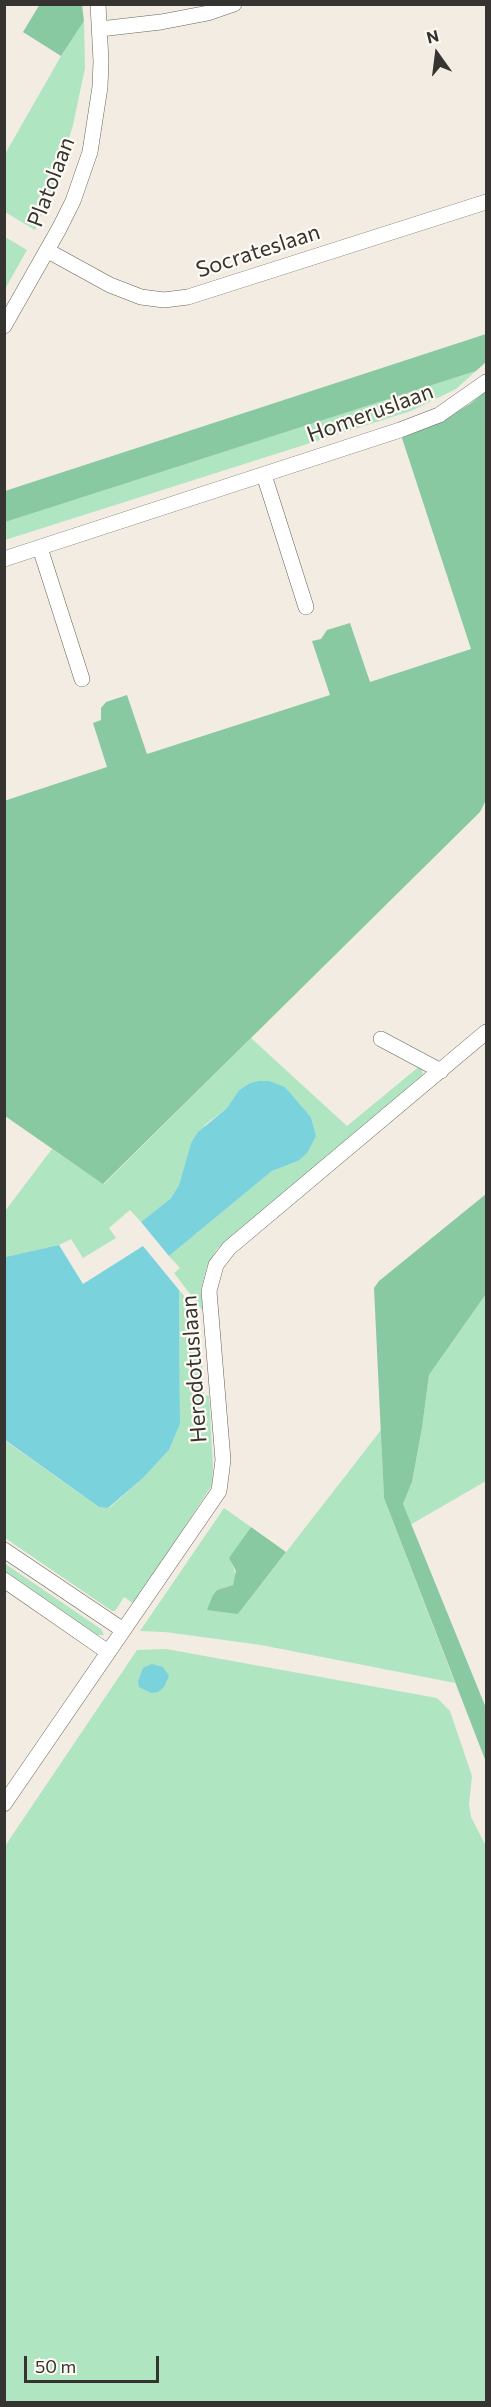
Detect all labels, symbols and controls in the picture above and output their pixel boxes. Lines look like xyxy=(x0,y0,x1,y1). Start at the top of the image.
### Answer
north arrow xyxy=(407,24,467,84)
text: N xyxy=(424,25,441,47)
street label: Platolaan xyxy=(22,133,80,231)
street label: Socrateslaan xyxy=(193,219,323,283)
street label: Homeruslaan xyxy=(303,378,437,448)
street label: Herodotuslaan xyxy=(176,1294,212,1444)
scale bar xyxy=(27,2344,162,2382)
text: 50 m xyxy=(35,2355,76,2377)

